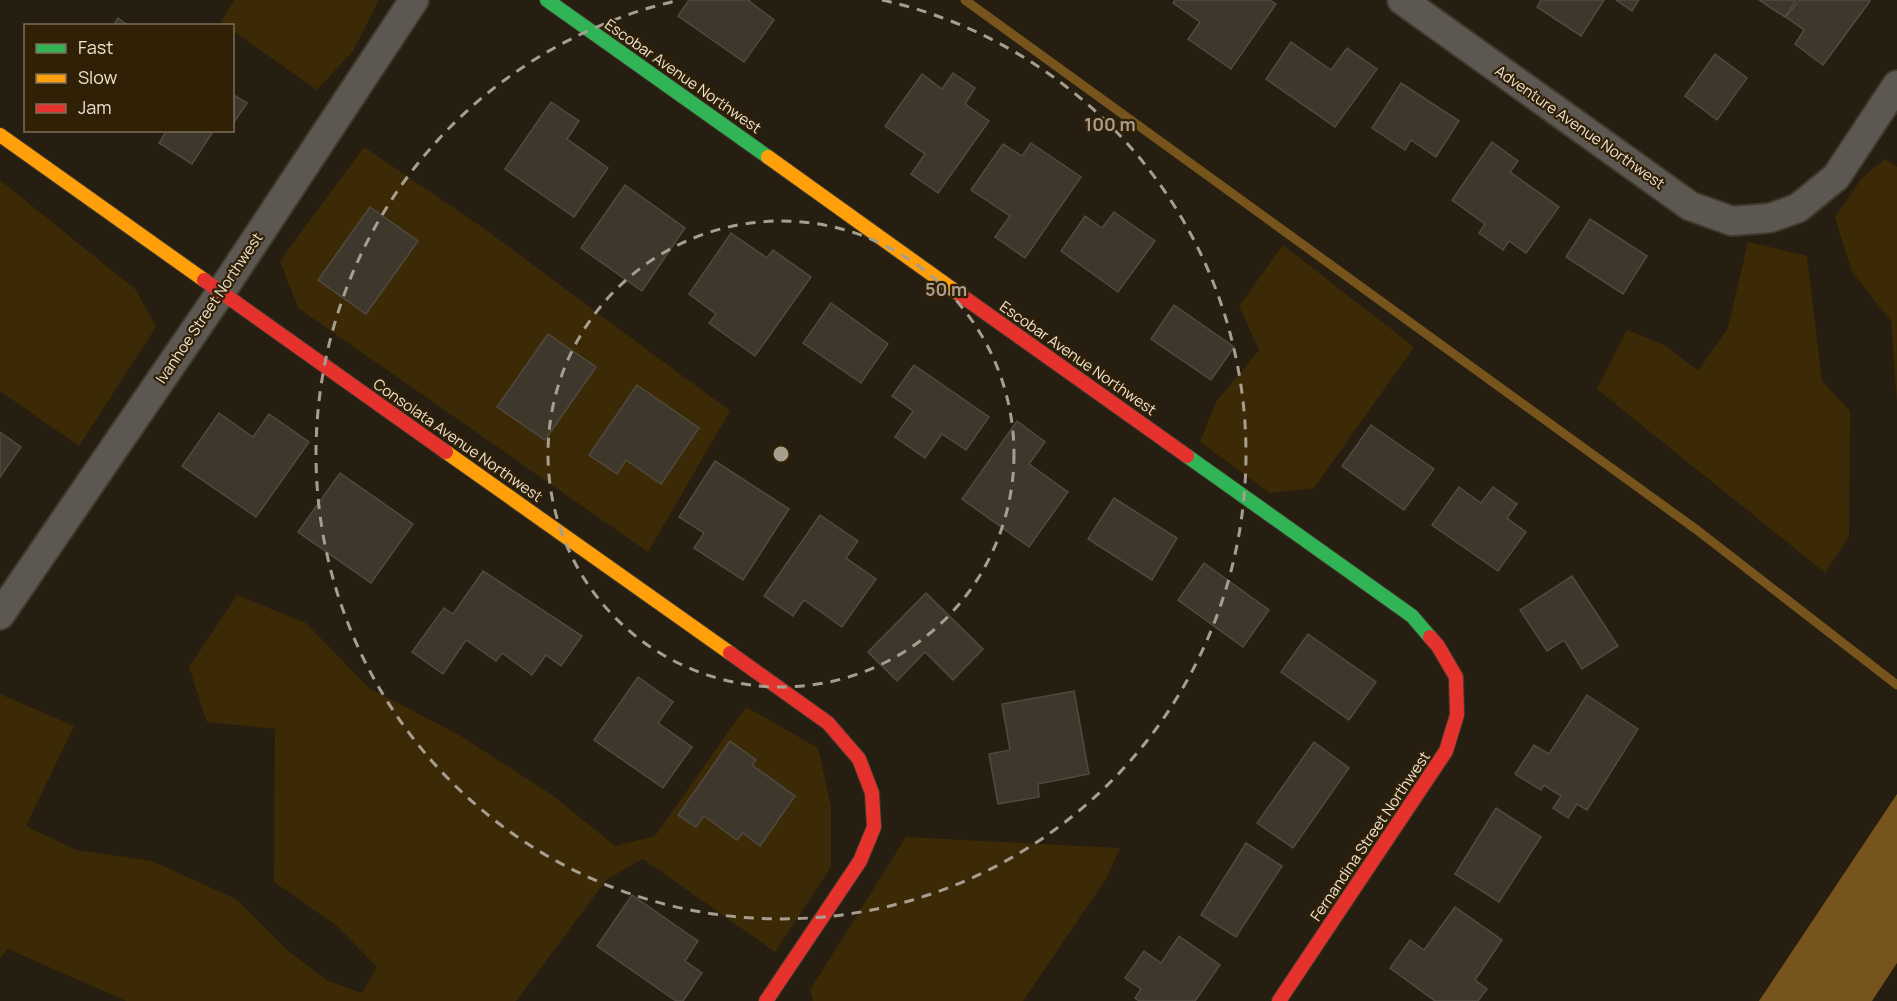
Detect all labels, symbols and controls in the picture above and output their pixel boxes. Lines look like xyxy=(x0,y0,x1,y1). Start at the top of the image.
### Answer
street label: Escobar Avenue Northwest xyxy=(601,14,765,138)
legend xyxy=(24,24,234,132)
text: Fast xyxy=(78,35,113,59)
street label: Adventure Avenue Northwest xyxy=(1491,60,1669,194)
text: Slow xyxy=(78,65,118,89)
text: Jam xyxy=(78,95,112,119)
text: 100 m xyxy=(1084,112,1136,136)
street label: Ivanhoe Street Northwest xyxy=(151,228,267,388)
text: 50 m xyxy=(925,277,967,301)
street label: Escobar Avenue Northwest xyxy=(996,296,1160,420)
street label: Consolata Avenue Northwest xyxy=(369,373,547,507)
centre of rings xyxy=(771,444,791,464)
street label: Fernandina Street Northwest xyxy=(1305,747,1435,925)

